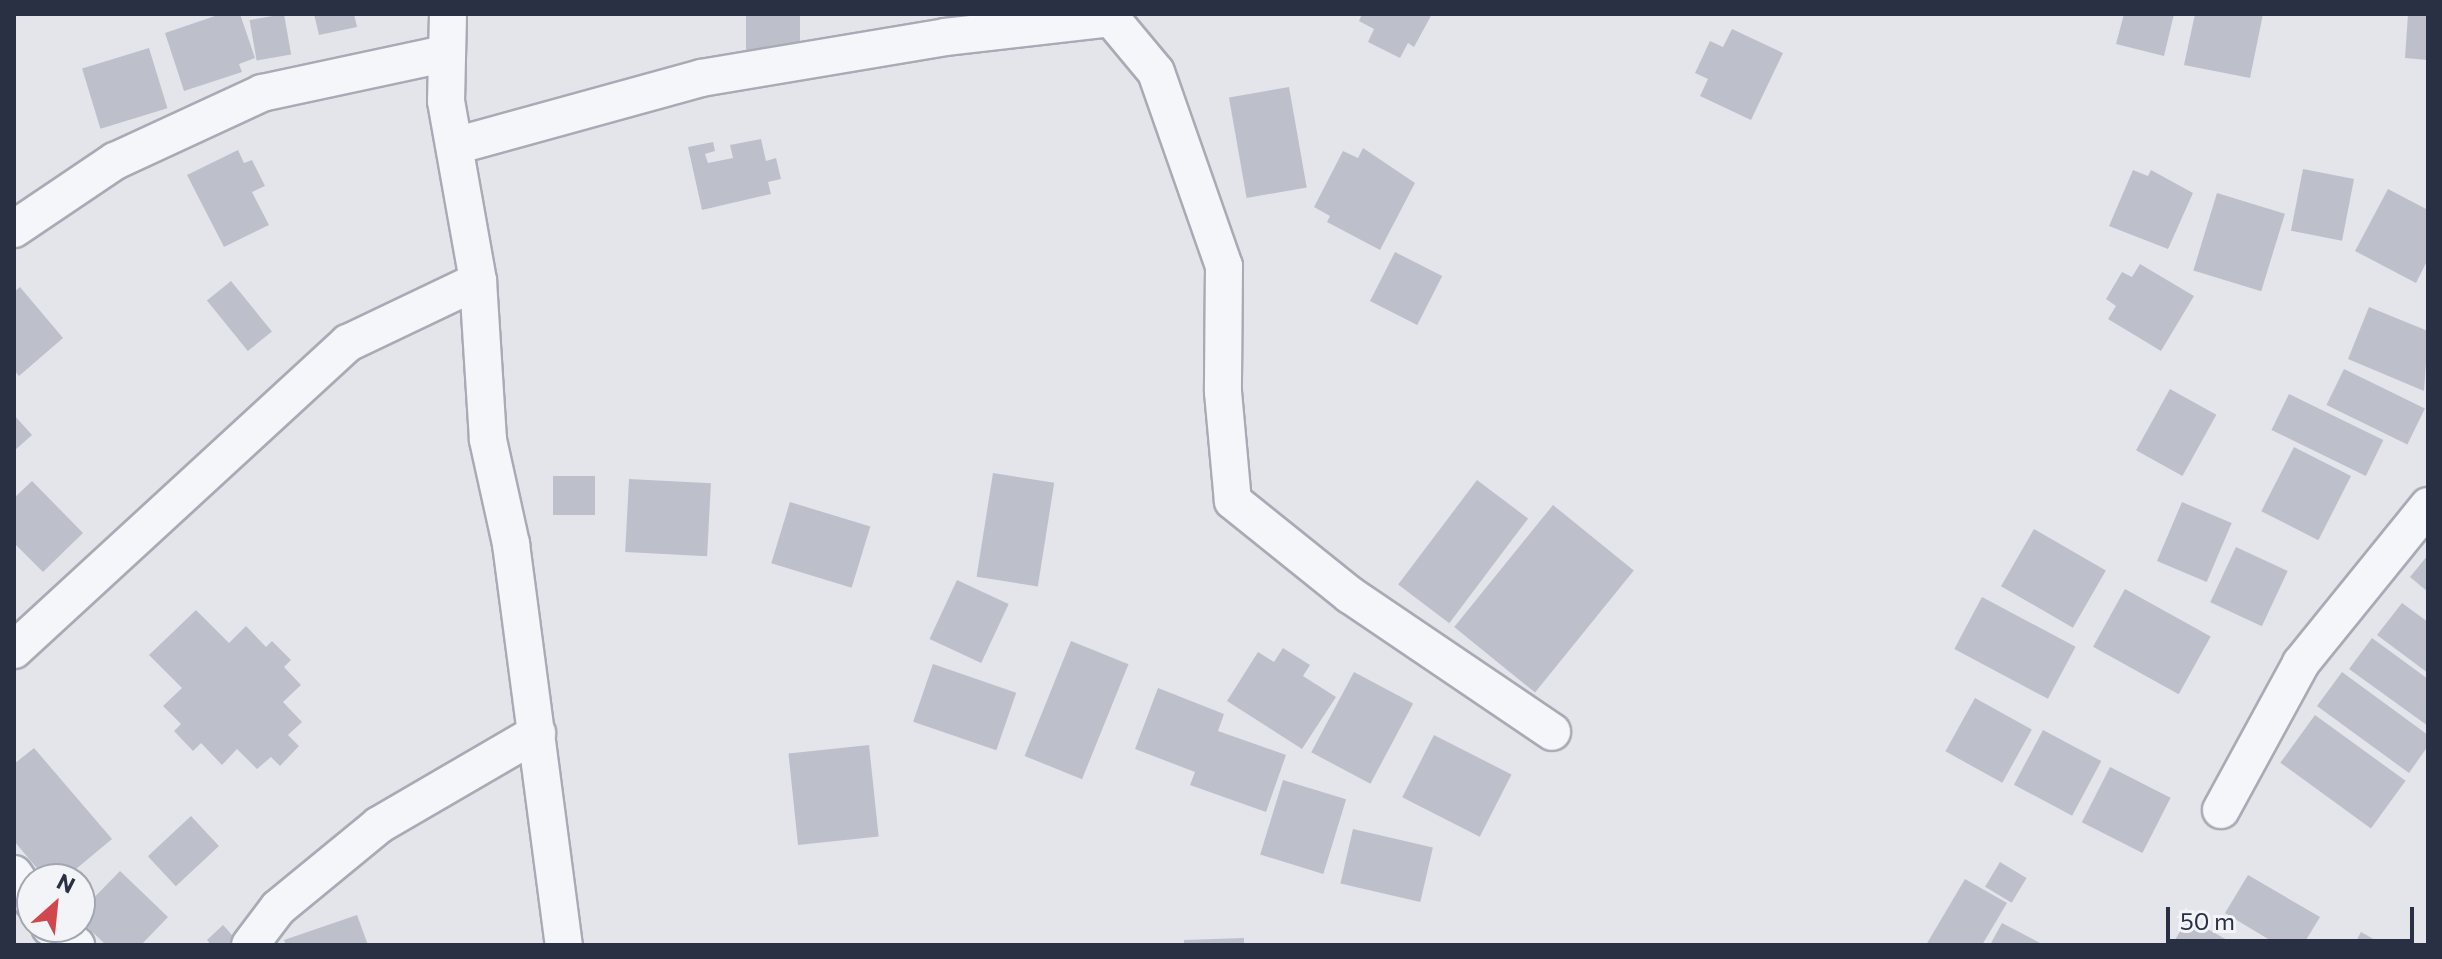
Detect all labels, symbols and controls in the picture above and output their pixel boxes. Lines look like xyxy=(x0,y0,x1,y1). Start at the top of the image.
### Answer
north arrow xyxy=(16,863,96,943)
text: N xyxy=(53,867,80,899)
scale bar xyxy=(2170,891,2418,941)
text: 50 m xyxy=(2180,906,2235,935)

